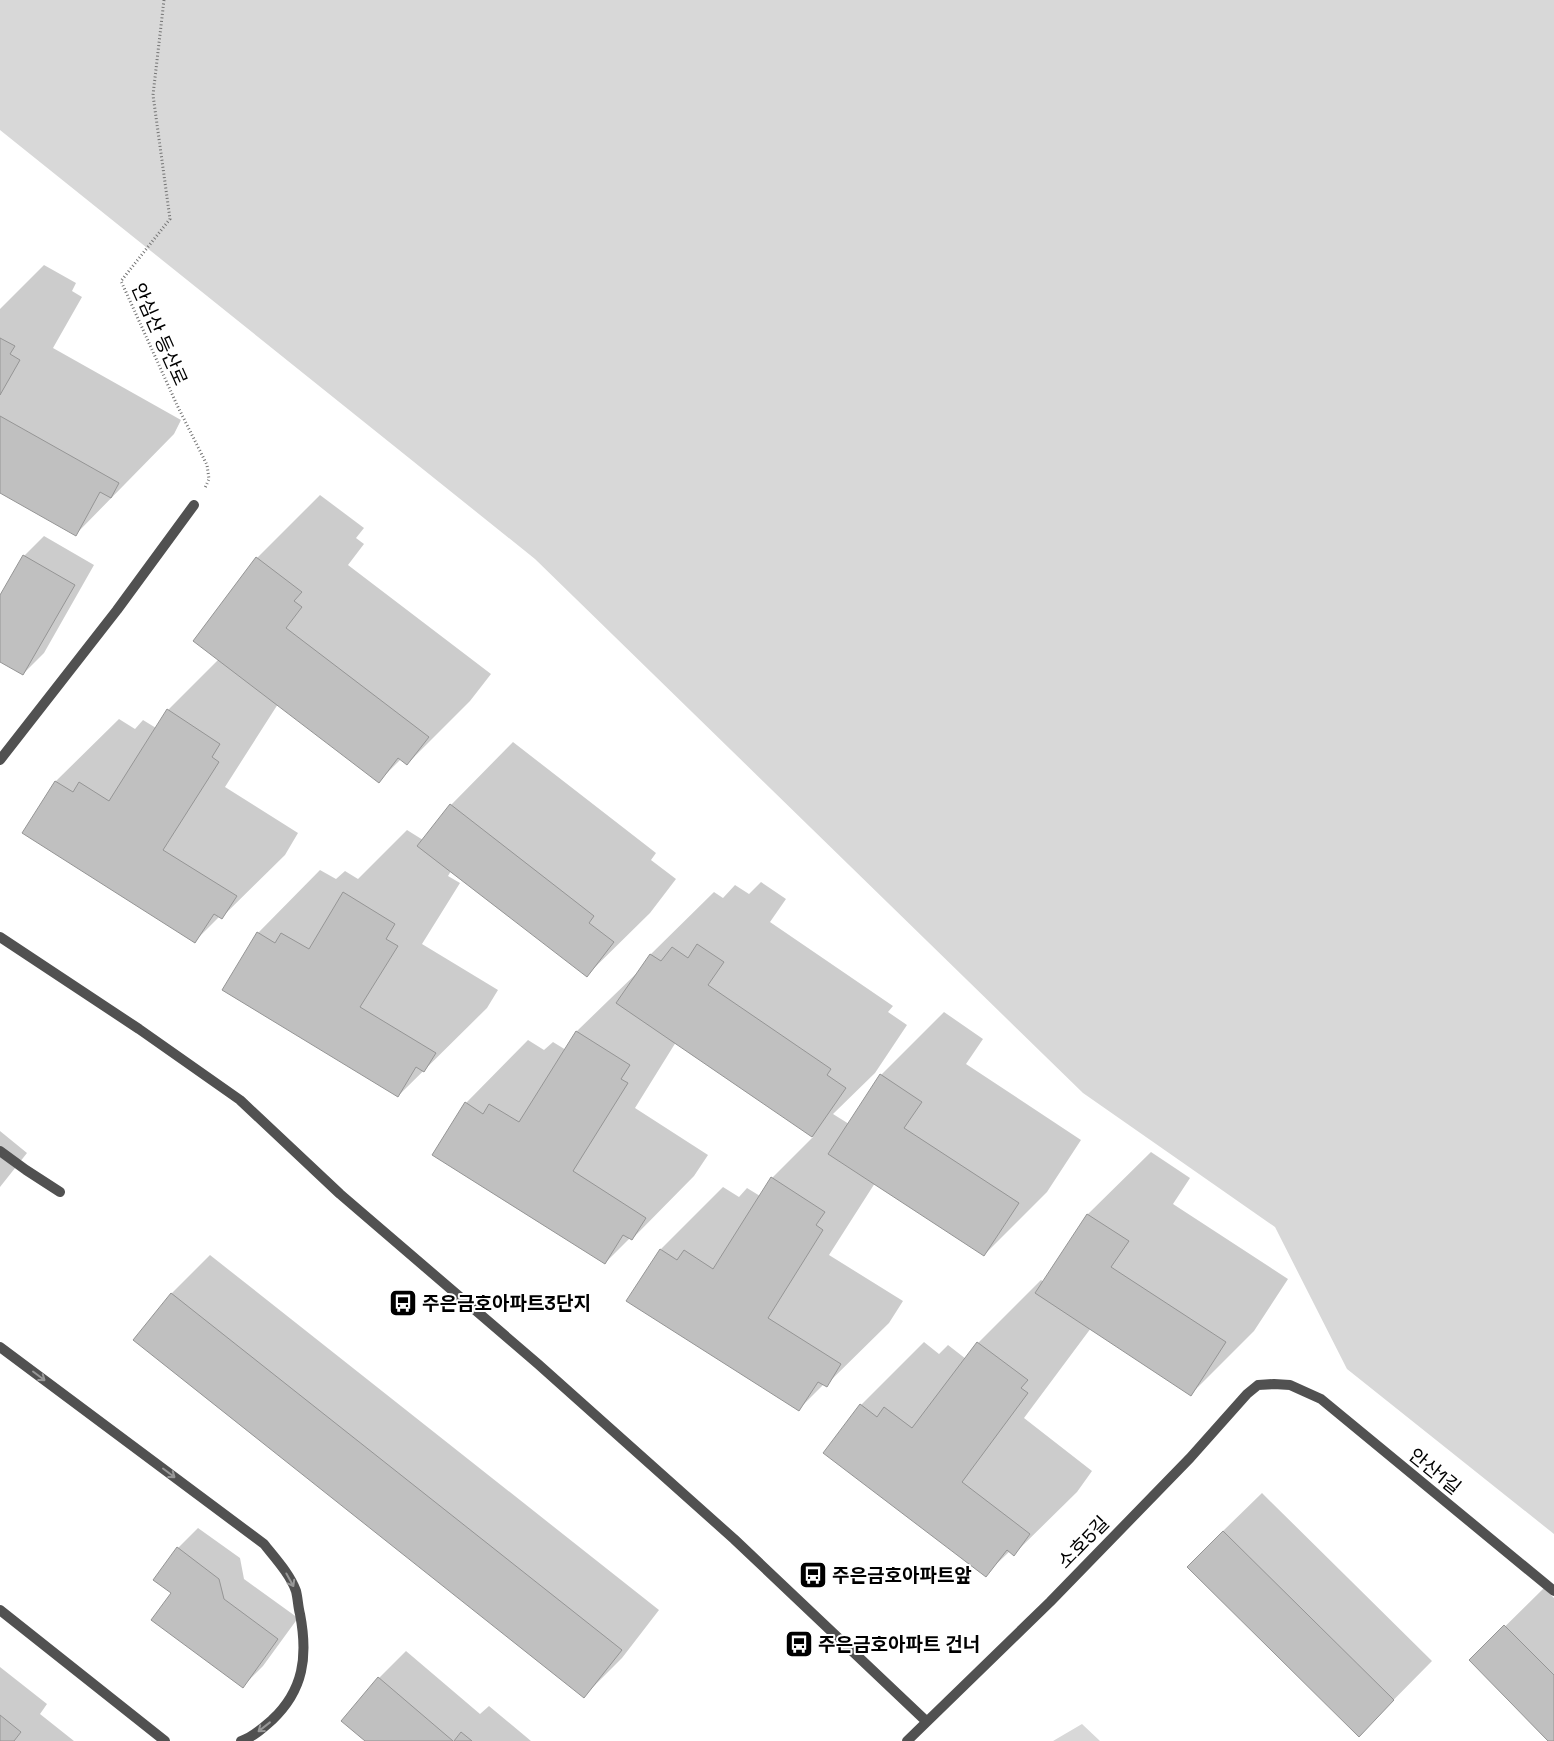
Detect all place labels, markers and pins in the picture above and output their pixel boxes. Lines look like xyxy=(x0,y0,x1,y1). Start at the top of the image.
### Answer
bus stop icon: 주은금호아파트3단지 xyxy=(388,1288,418,1318)
place label: 주은금호아파트3단지 xyxy=(422,1291,591,1316)
bus stop icon: 주은금호아파트앞 xyxy=(798,1560,828,1590)
place label: 주은금호아파트앞 xyxy=(832,1563,972,1588)
bus stop icon: 주은금호아파트 건너 xyxy=(784,1629,814,1659)
place label: 주은금호아파트 건너 xyxy=(818,1632,980,1657)

